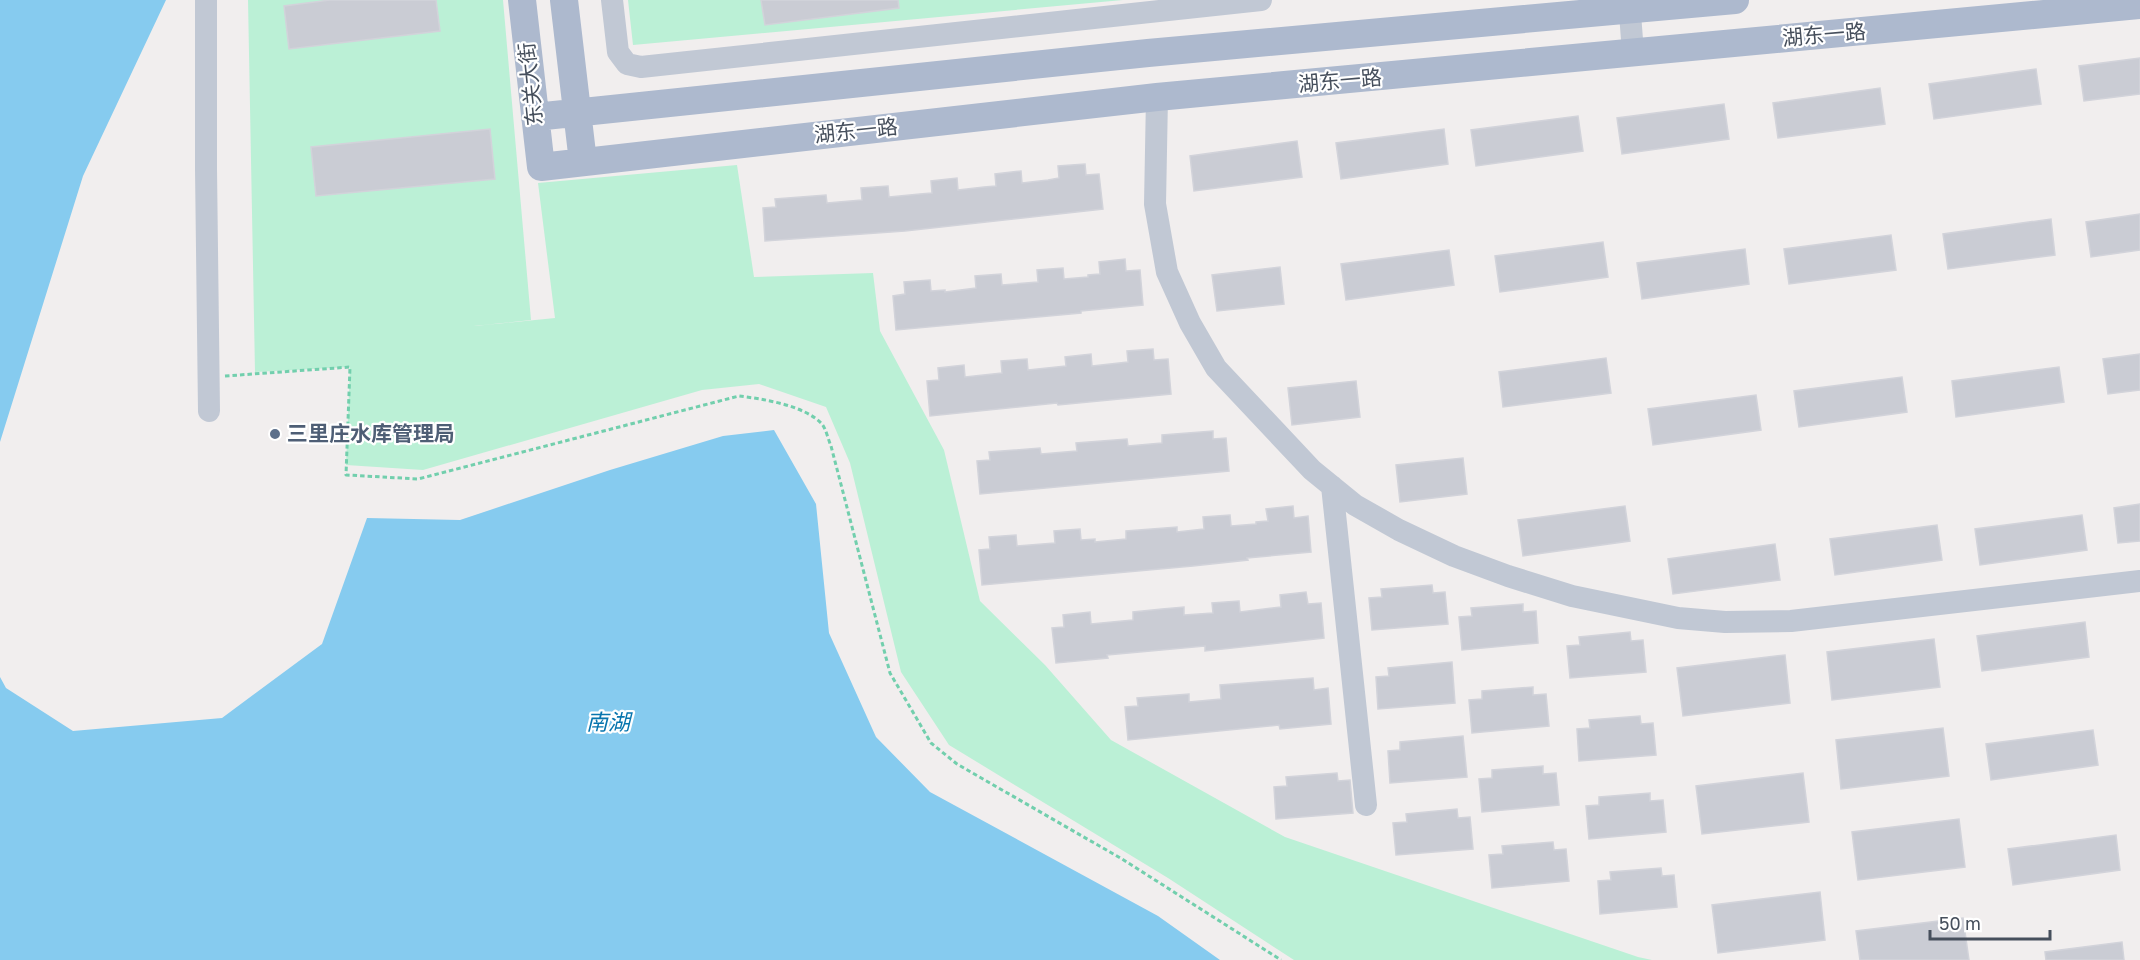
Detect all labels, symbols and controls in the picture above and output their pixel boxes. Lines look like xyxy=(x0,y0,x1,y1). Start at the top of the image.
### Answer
street label: 湖东一路 xyxy=(1781,17,1867,51)
street label: 东关大街 xyxy=(513,41,547,127)
street label: 湖东一路 xyxy=(1297,63,1383,97)
street label: 湖东一路 xyxy=(813,113,899,147)
place label: 三里庄水库管理局 xyxy=(287,420,455,446)
marker: 三里庄水库管理局 xyxy=(268,427,282,441)
water label: 南湖 xyxy=(586,708,633,735)
scale bar xyxy=(1930,903,2050,941)
text: 50 m xyxy=(1939,912,1981,934)

